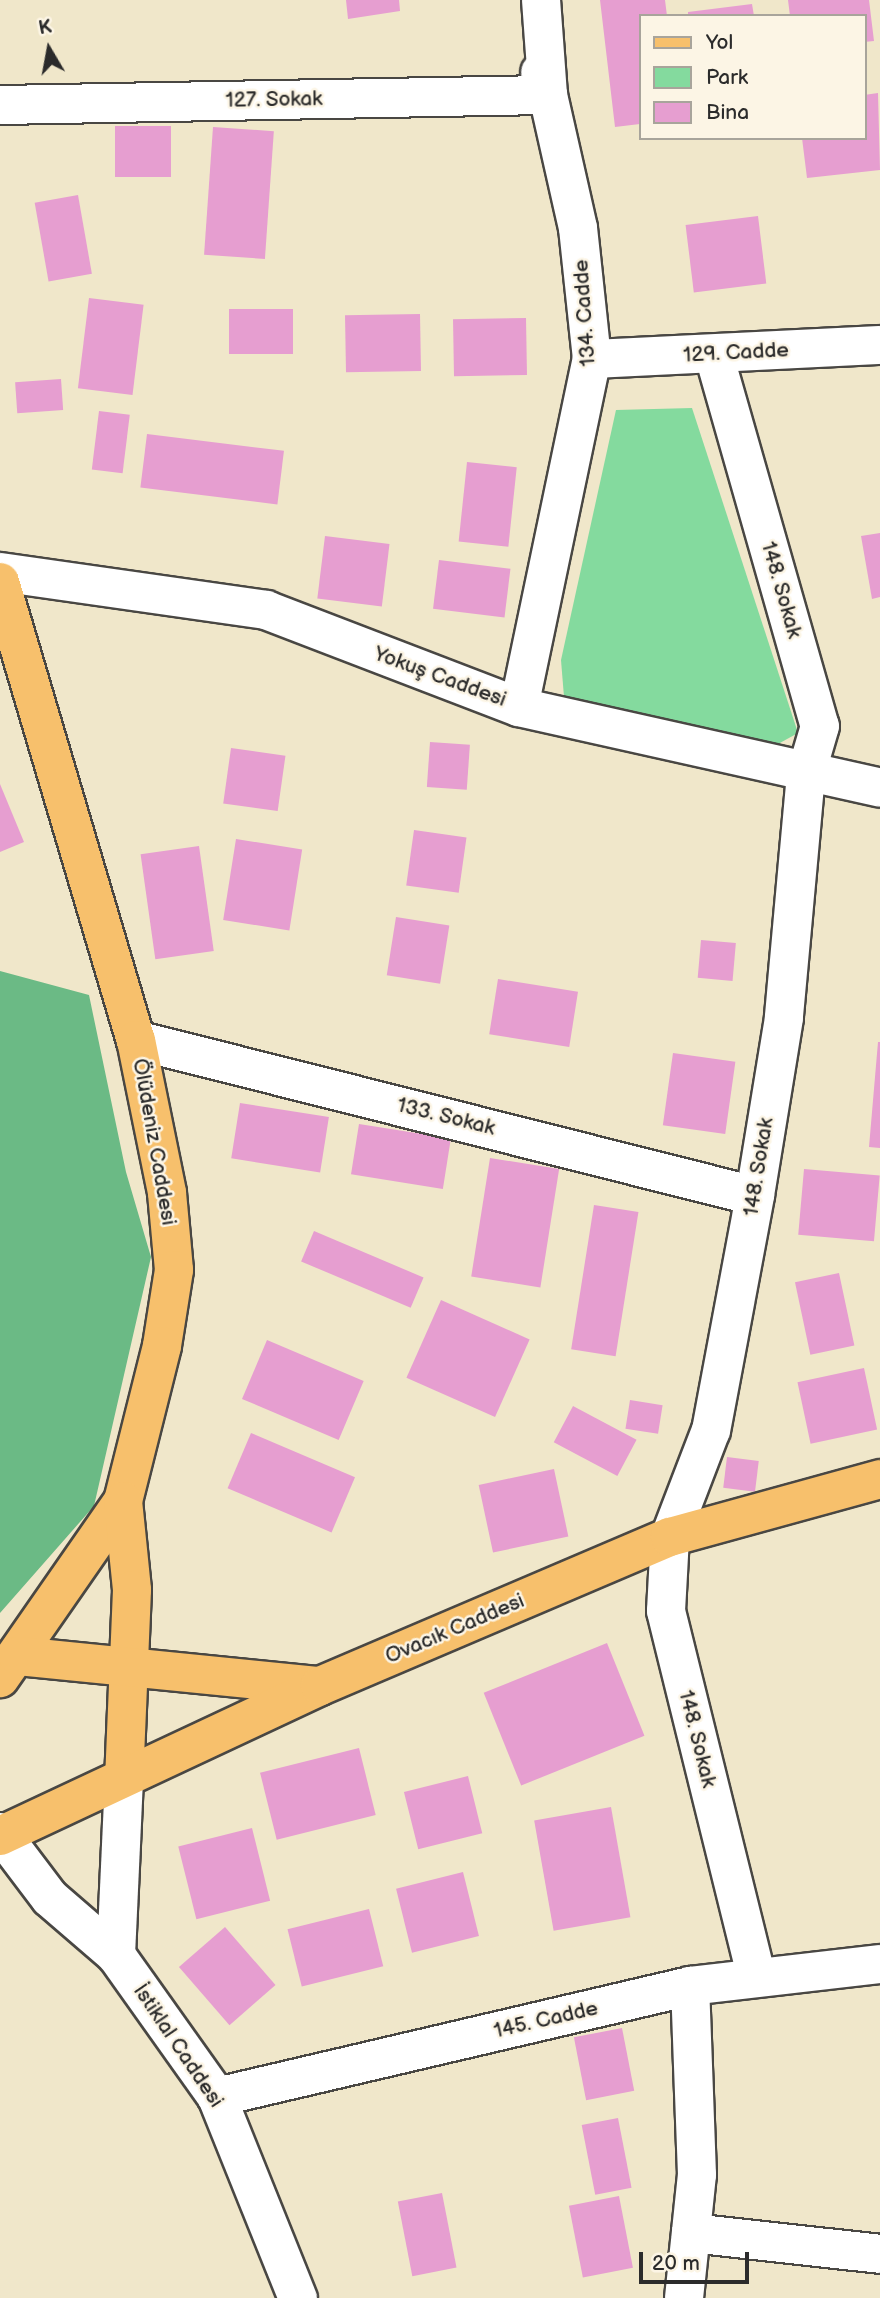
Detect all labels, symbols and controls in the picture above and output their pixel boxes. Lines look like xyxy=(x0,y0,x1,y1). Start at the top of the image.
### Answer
north arrow xyxy=(14,14,84,84)
legend xyxy=(638,14,866,140)
text: K xyxy=(37,15,54,40)
text: Yol xyxy=(706,30,733,55)
text: Park xyxy=(706,65,748,90)
street label: 127. Sokak xyxy=(225,87,323,113)
text: Bina xyxy=(706,100,749,125)
street label: 134. Cadde xyxy=(569,259,601,367)
street label: 129. Cadde xyxy=(683,338,789,368)
street label: 148. Sokak xyxy=(755,539,807,641)
street label: Yokuş Caddesi xyxy=(370,641,510,713)
street label: Ölüdeniz Caddesi xyxy=(127,1057,181,1227)
street label: 133. Sokak xyxy=(394,1093,498,1141)
street label: 148. Sokak xyxy=(739,1116,779,1218)
street label: Ovacık Caddesi xyxy=(382,1588,528,1670)
street label: 148. Sokak xyxy=(673,1688,721,1790)
street label: İstiklal Caddesi xyxy=(127,1979,229,2113)
street label: 145. Cadde xyxy=(491,1996,601,2044)
scale bar xyxy=(642,2238,752,2282)
text: 20 m xyxy=(652,2251,700,2276)

